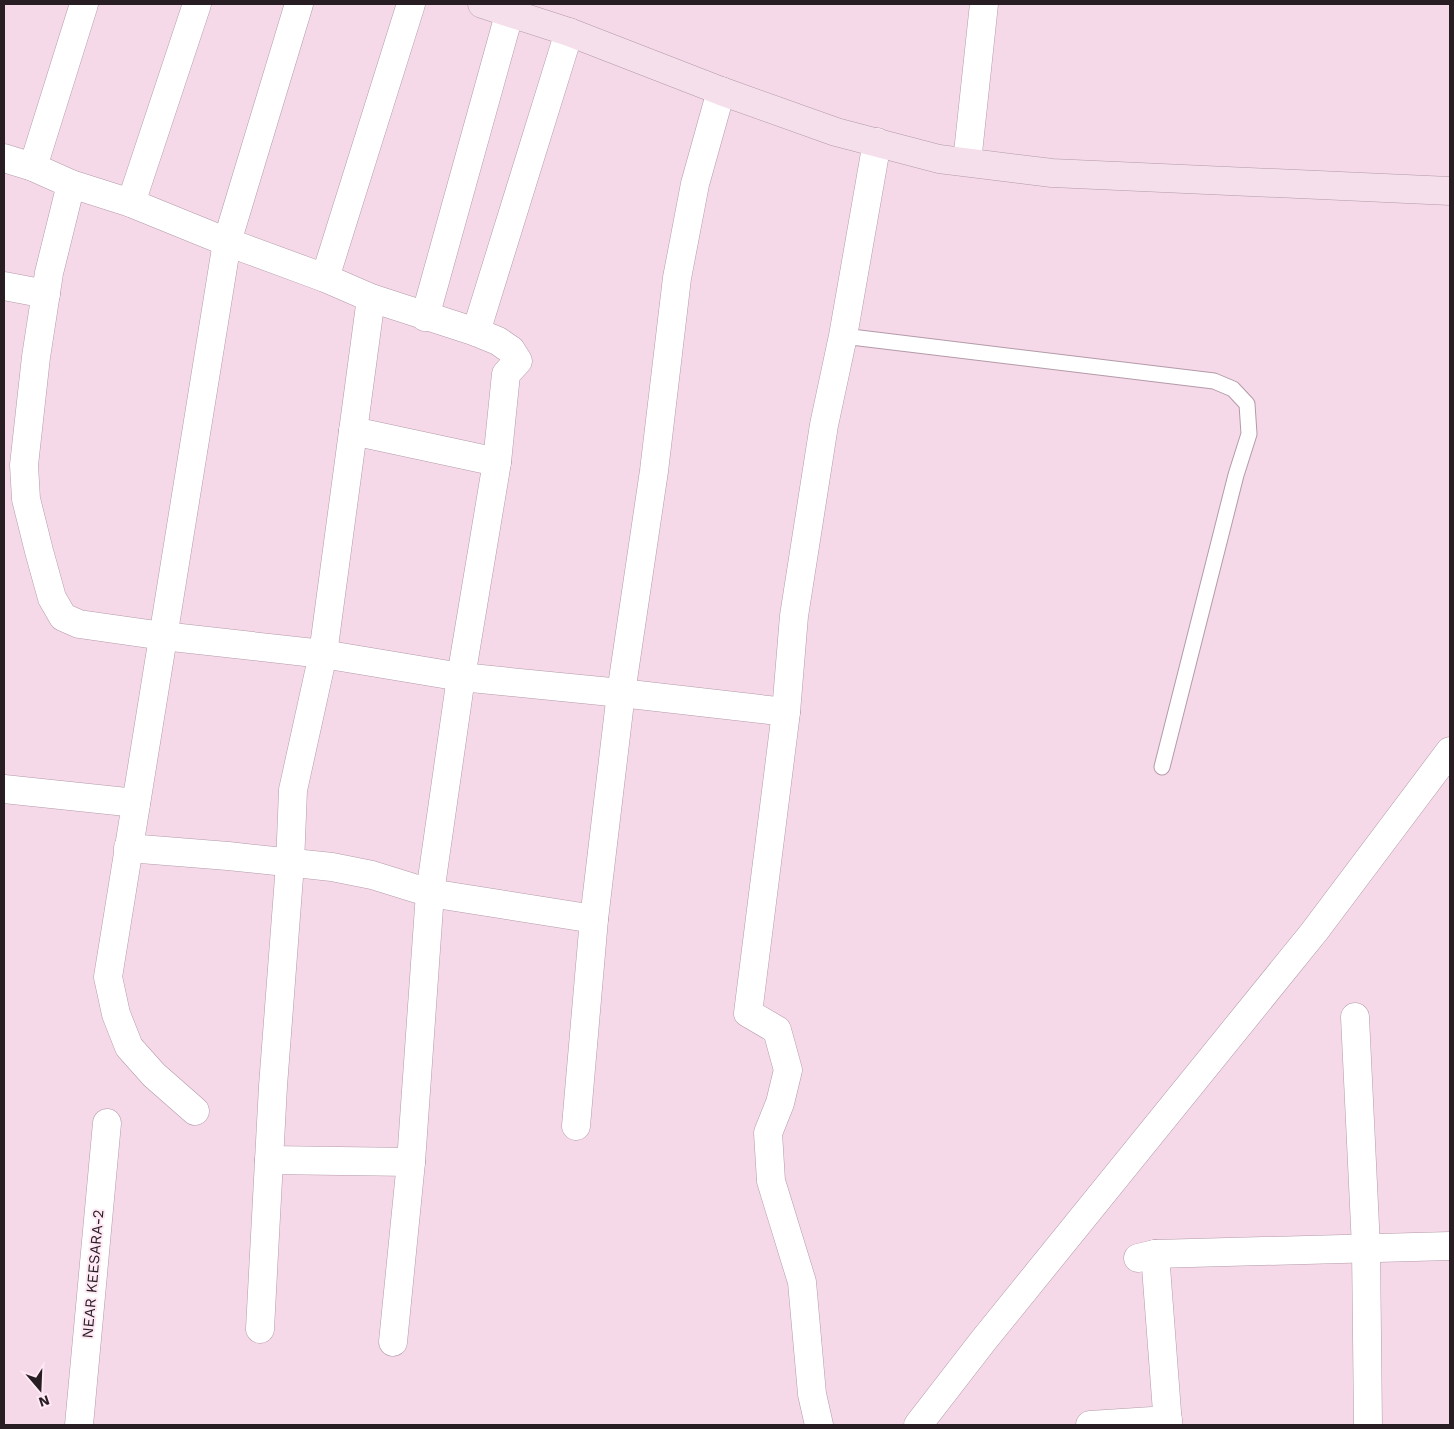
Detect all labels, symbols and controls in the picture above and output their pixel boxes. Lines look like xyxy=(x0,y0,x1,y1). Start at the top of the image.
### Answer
street label: NEAR KEESARA-2 xyxy=(78,1209,108,1339)
north arrow xyxy=(15,1364,65,1414)
text: N xyxy=(37,1392,52,1411)

